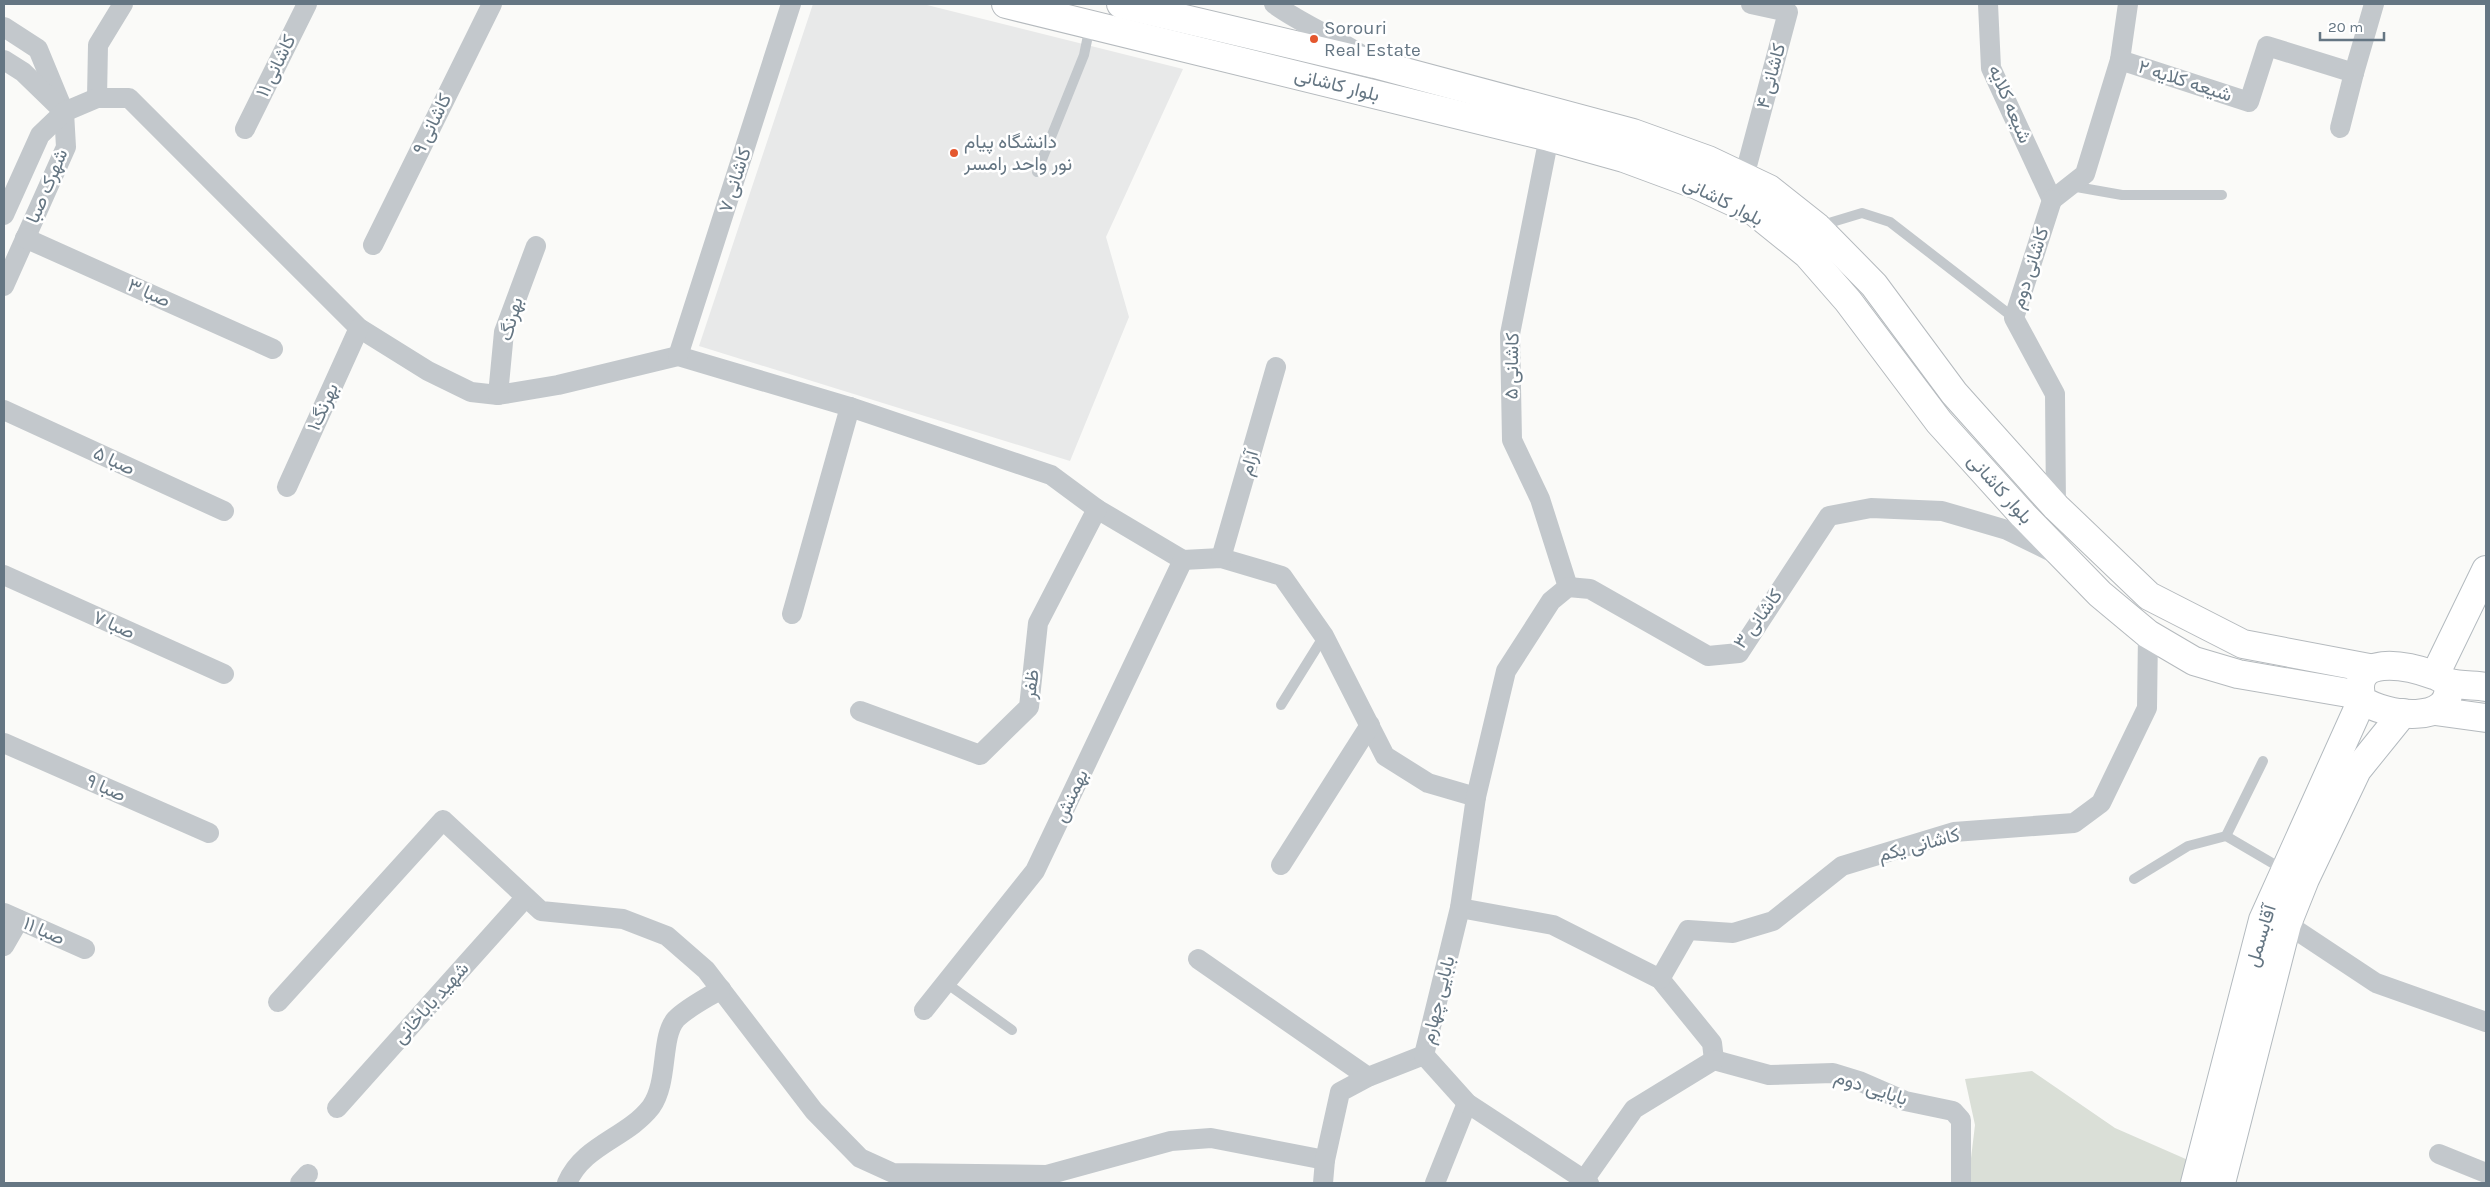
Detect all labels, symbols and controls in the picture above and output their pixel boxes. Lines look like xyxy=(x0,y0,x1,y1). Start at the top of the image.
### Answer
scale bar xyxy=(2320,10,2384,42)
place label: Sorouri Real Estate xyxy=(1324,17,1421,61)
text: 20 m xyxy=(2328,18,2363,36)
street label: کاشانی ۱۱ xyxy=(252,31,300,101)
marker: Sorouri Real Estate xyxy=(1308,33,1320,45)
street label: کاشانی ۴ xyxy=(1752,41,1790,111)
street label: شیعه کلایه ۲ xyxy=(2135,56,2235,106)
street label: شیعه کلایه xyxy=(1984,62,2036,146)
street label: بلوار کاشانی xyxy=(1292,64,1382,106)
street label: کاشانی ۹ xyxy=(408,90,456,158)
place label: دانشگاه پیام نور واحد رامسر xyxy=(963,131,1072,175)
street label: کاشانی ۷ xyxy=(714,145,756,215)
street label: شهرک صبا xyxy=(22,146,72,226)
marker: دانشگاه پیام نور واحد رامسر xyxy=(948,147,960,159)
street label: بلوار کاشانی xyxy=(1679,172,1767,230)
street label: کاشانی دوم xyxy=(2006,224,2054,312)
street label: صبا ۳ xyxy=(124,274,174,312)
street label: بهرنگ xyxy=(494,295,528,343)
street label: کاشانی ۵ xyxy=(1500,332,1524,400)
street label: ۱بهرنگ xyxy=(303,380,343,434)
street label: صبا ۵ xyxy=(90,442,138,480)
street label: آرام xyxy=(1235,446,1264,478)
street label: بلوار کاشانی xyxy=(1963,449,2037,529)
street label: کاشانی ۳ xyxy=(1729,585,1787,653)
street label: صبا ۷ xyxy=(90,606,138,644)
street label: ظفر xyxy=(1018,668,1044,701)
street label: بهمنش xyxy=(1049,766,1093,826)
street label: صبا ۹ xyxy=(83,770,129,806)
street label: کاشانی یکم xyxy=(1876,824,1962,867)
street label: آقابسمل xyxy=(2241,901,2281,970)
street label: صبا ۱۱ xyxy=(20,912,68,950)
street label: بابایی چهارم xyxy=(1416,954,1462,1047)
street label: شهید باباخانی xyxy=(389,958,473,1048)
street label: بابایی دوم xyxy=(1831,1066,1910,1111)

